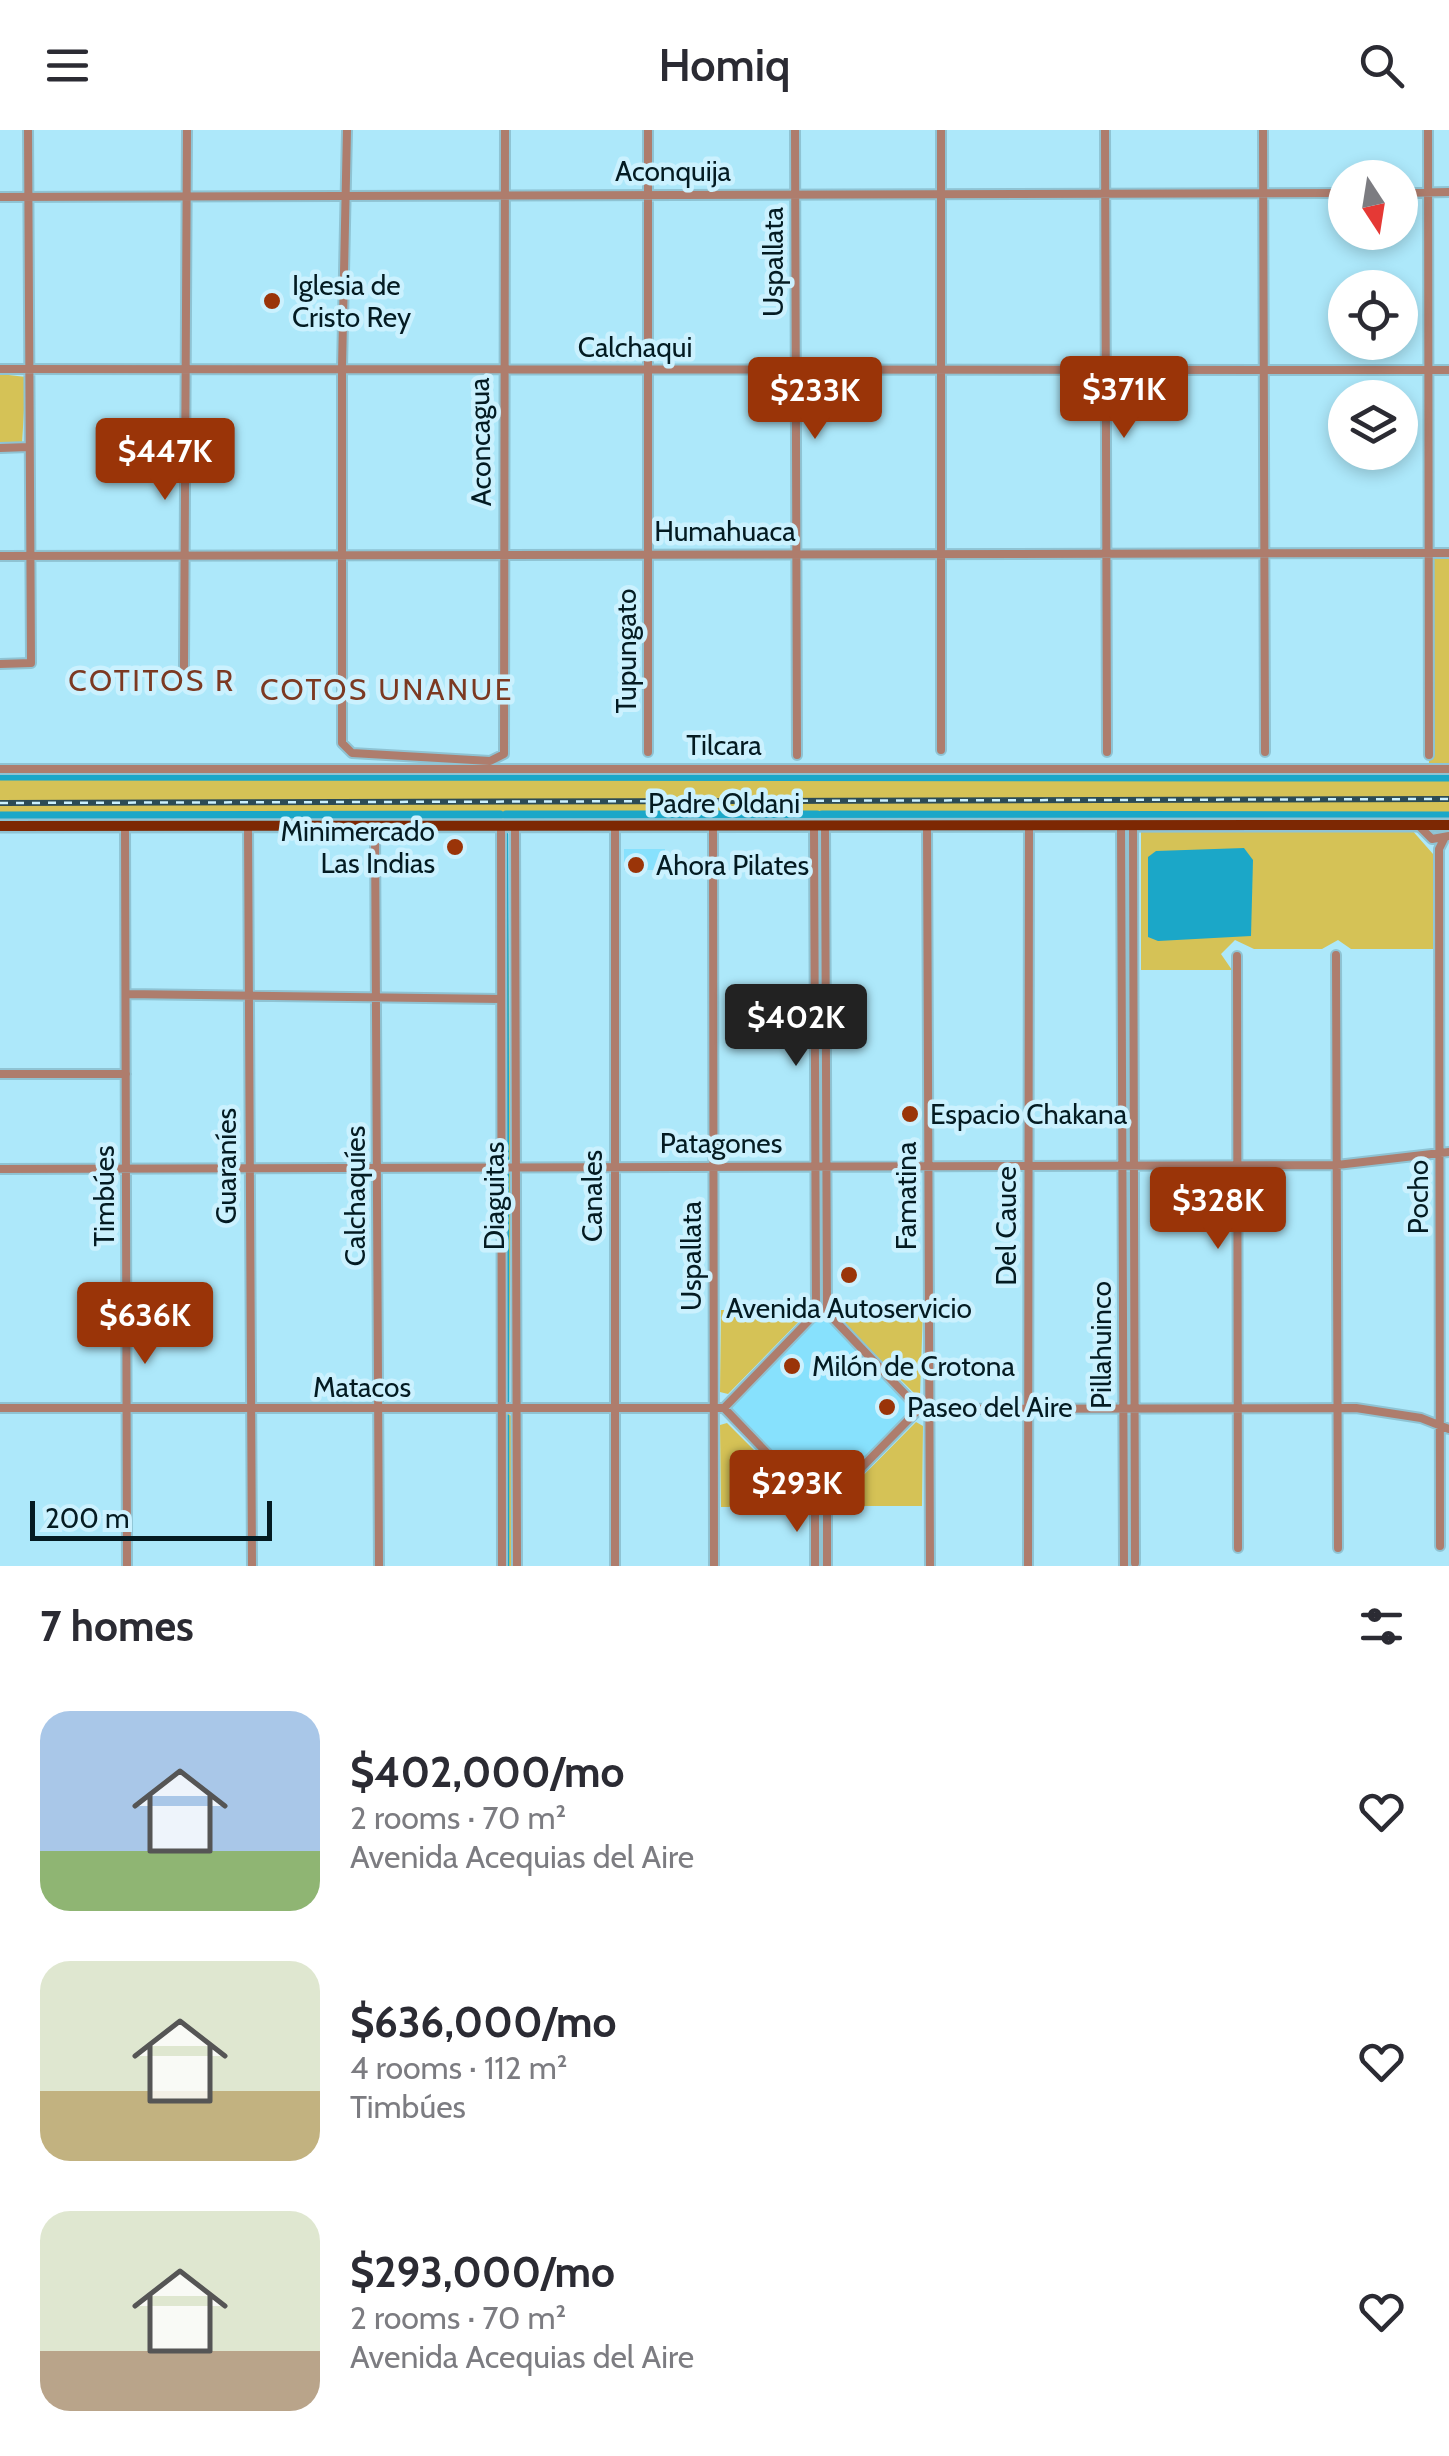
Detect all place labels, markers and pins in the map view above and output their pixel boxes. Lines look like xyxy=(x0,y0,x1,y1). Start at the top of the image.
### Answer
place label: Iglesia de Cristo Rey xyxy=(292,268,411,334)
marker: Iglesia de Cristo Rey xyxy=(261,290,283,312)
pin: $371K xyxy=(1054,356,1194,441)
pin: $233K xyxy=(745,357,885,442)
pin: $447K xyxy=(95,418,235,503)
place label: Minimercado Las Indias xyxy=(281,814,435,880)
marker: Minimercado Las Indias xyxy=(444,836,466,858)
place label: Ahora Pilates xyxy=(656,848,809,882)
marker: Ahora Pilates xyxy=(625,854,647,876)
pin: $402K xyxy=(726,984,866,1069)
place label: Espacio Chakana xyxy=(930,1097,1128,1131)
marker: Espacio Chakana xyxy=(899,1103,921,1125)
pin: $328K xyxy=(1148,1167,1288,1252)
marker: Avenida Autoservicio xyxy=(838,1264,860,1286)
pin: $636K xyxy=(75,1282,215,1367)
place label: Avenida Autoservicio xyxy=(726,1291,972,1325)
place label: Milón de Crotona xyxy=(812,1349,1016,1383)
marker: Milón de Crotona xyxy=(781,1355,803,1377)
place label: Paseo del Aire xyxy=(907,1390,1072,1424)
marker: Paseo del Aire xyxy=(876,1396,898,1418)
pin: $293K xyxy=(727,1450,867,1535)

